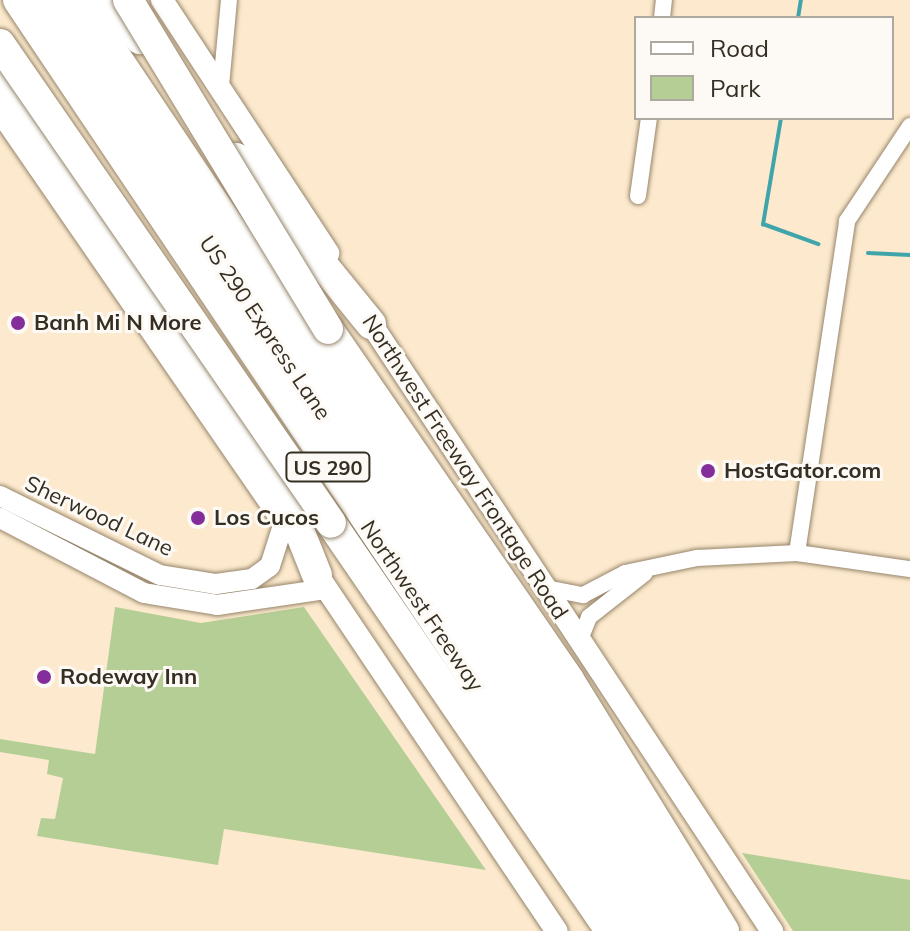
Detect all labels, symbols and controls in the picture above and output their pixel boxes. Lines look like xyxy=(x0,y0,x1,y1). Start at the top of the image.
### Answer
legend xyxy=(634,16,894,120)
text: Road xyxy=(710,33,769,63)
text: Park xyxy=(710,73,761,103)
street label: US 290 Express Lane xyxy=(194,231,336,425)
place label: Banh Mi N More xyxy=(34,310,202,336)
street label: Northwest Freeway Frontage Road xyxy=(357,310,573,624)
marker: Banh Mi N More xyxy=(9,314,27,332)
road number: US 290 xyxy=(284,451,372,483)
place label: HostGator.com xyxy=(724,458,881,484)
marker: HostGator.com xyxy=(699,462,717,480)
street label: Sherwood Lane xyxy=(21,470,177,562)
place label: Los Cucos xyxy=(214,505,319,531)
marker: Los Cucos xyxy=(189,509,207,527)
street label: Northwest Freeway xyxy=(355,515,489,697)
place label: Rodeway Inn xyxy=(60,664,197,690)
marker: Rodeway Inn xyxy=(35,668,53,686)

